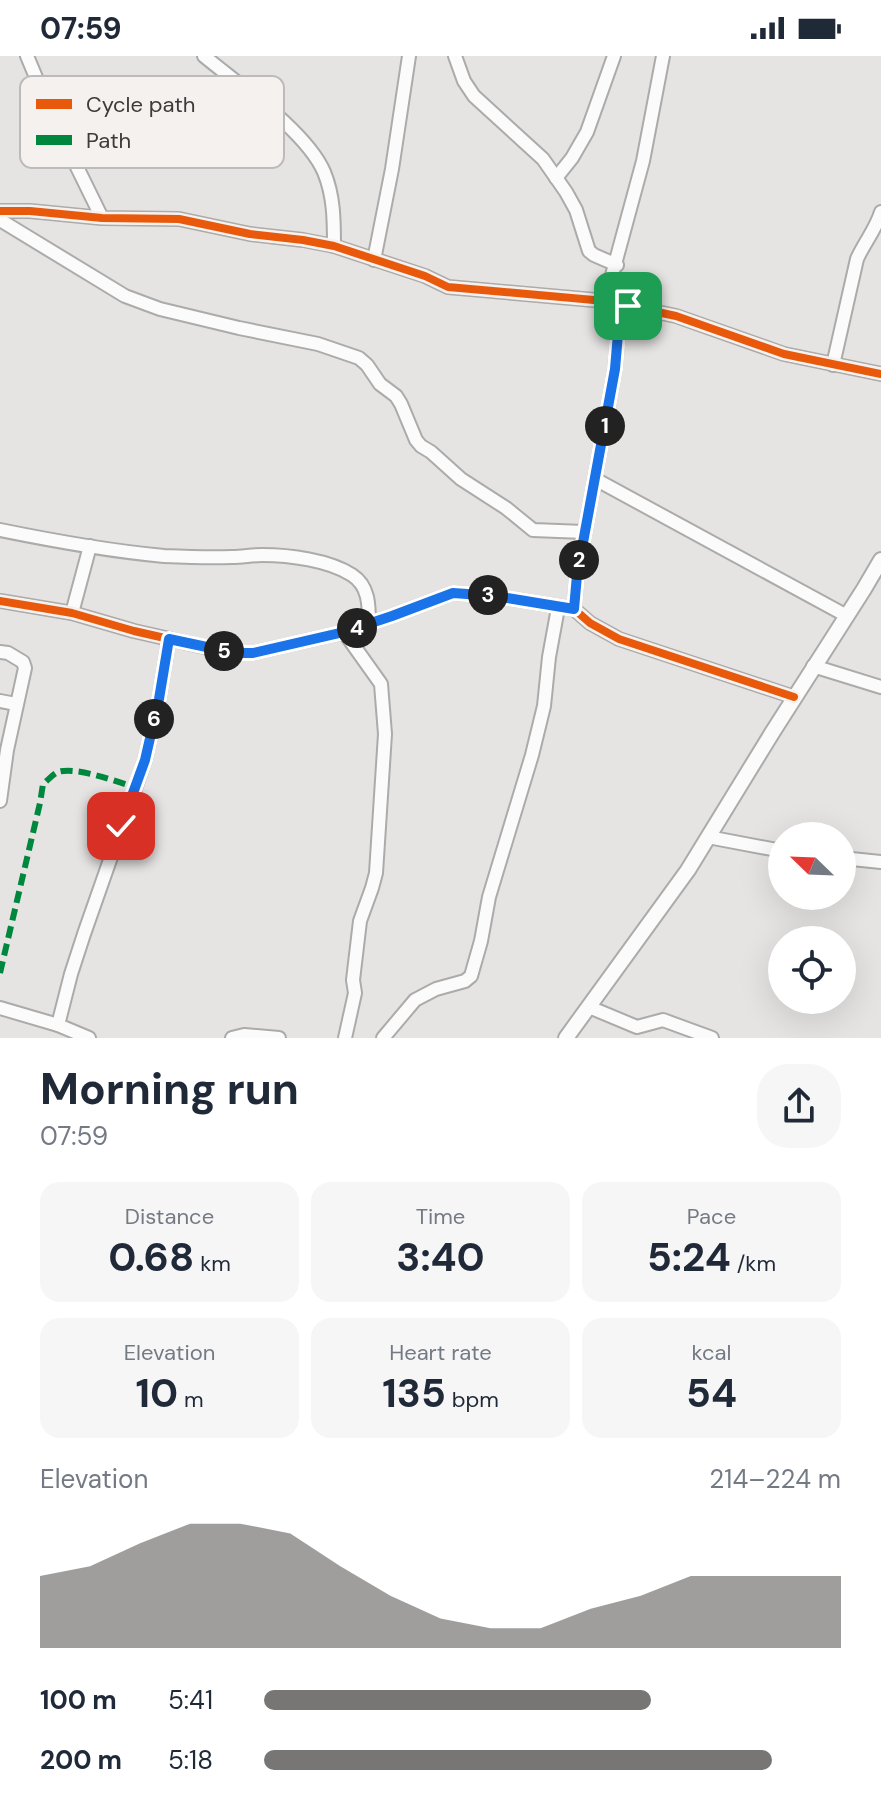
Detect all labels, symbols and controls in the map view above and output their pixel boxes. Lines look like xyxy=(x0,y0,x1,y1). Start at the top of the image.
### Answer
text: 07:59 xyxy=(40,9,122,48)
legend xyxy=(20,76,284,168)
text: Cycle path xyxy=(86,90,196,119)
text: Path xyxy=(86,126,131,155)
pin xyxy=(594,272,662,340)
icon: arrive xyxy=(606,284,650,328)
pin: 1 xyxy=(585,406,625,446)
text: 1 xyxy=(601,411,609,440)
pin: 2 xyxy=(559,540,599,580)
text: 2 xyxy=(573,545,585,574)
pin: 3 xyxy=(468,575,508,615)
text: 3 xyxy=(481,580,495,609)
pin: 4 xyxy=(337,608,377,648)
text: 4 xyxy=(350,613,364,642)
pin: 5 xyxy=(204,631,244,671)
text: 5 xyxy=(217,636,231,665)
pin: 6 xyxy=(134,699,174,739)
text: 6 xyxy=(147,704,161,733)
pin xyxy=(87,792,155,860)
icon: check xyxy=(99,804,143,848)
north arrow xyxy=(768,822,856,910)
map controls xyxy=(768,822,856,1014)
button: locate xyxy=(768,926,856,1014)
text: Morning run xyxy=(40,1060,299,1118)
button: share xyxy=(757,1064,841,1148)
text: 07:59 xyxy=(40,1119,108,1153)
text: Distance xyxy=(125,1202,214,1231)
text: Time xyxy=(416,1202,465,1231)
text: Pace xyxy=(687,1202,736,1231)
text: 0.68 xyxy=(108,1231,194,1283)
text: 3:40 xyxy=(396,1231,485,1283)
text: 5:24 xyxy=(647,1231,731,1283)
text: km xyxy=(194,1249,231,1278)
text: /km xyxy=(731,1249,776,1278)
text: Elevation xyxy=(124,1338,215,1367)
text: Heart rate xyxy=(389,1338,492,1367)
text: kcal xyxy=(692,1338,731,1367)
text: 10 xyxy=(135,1367,178,1419)
text: 135 xyxy=(382,1367,446,1419)
text: 54 xyxy=(686,1367,737,1419)
text: m xyxy=(178,1385,204,1414)
text: bpm xyxy=(446,1385,499,1414)
text: Elevation xyxy=(40,1462,148,1496)
text: 214–224 m xyxy=(709,1462,841,1496)
text: 100 m xyxy=(40,1683,117,1717)
text: 5:41 xyxy=(168,1683,213,1717)
text: 200 m xyxy=(40,1743,122,1777)
text: 5:18 xyxy=(168,1743,213,1777)

